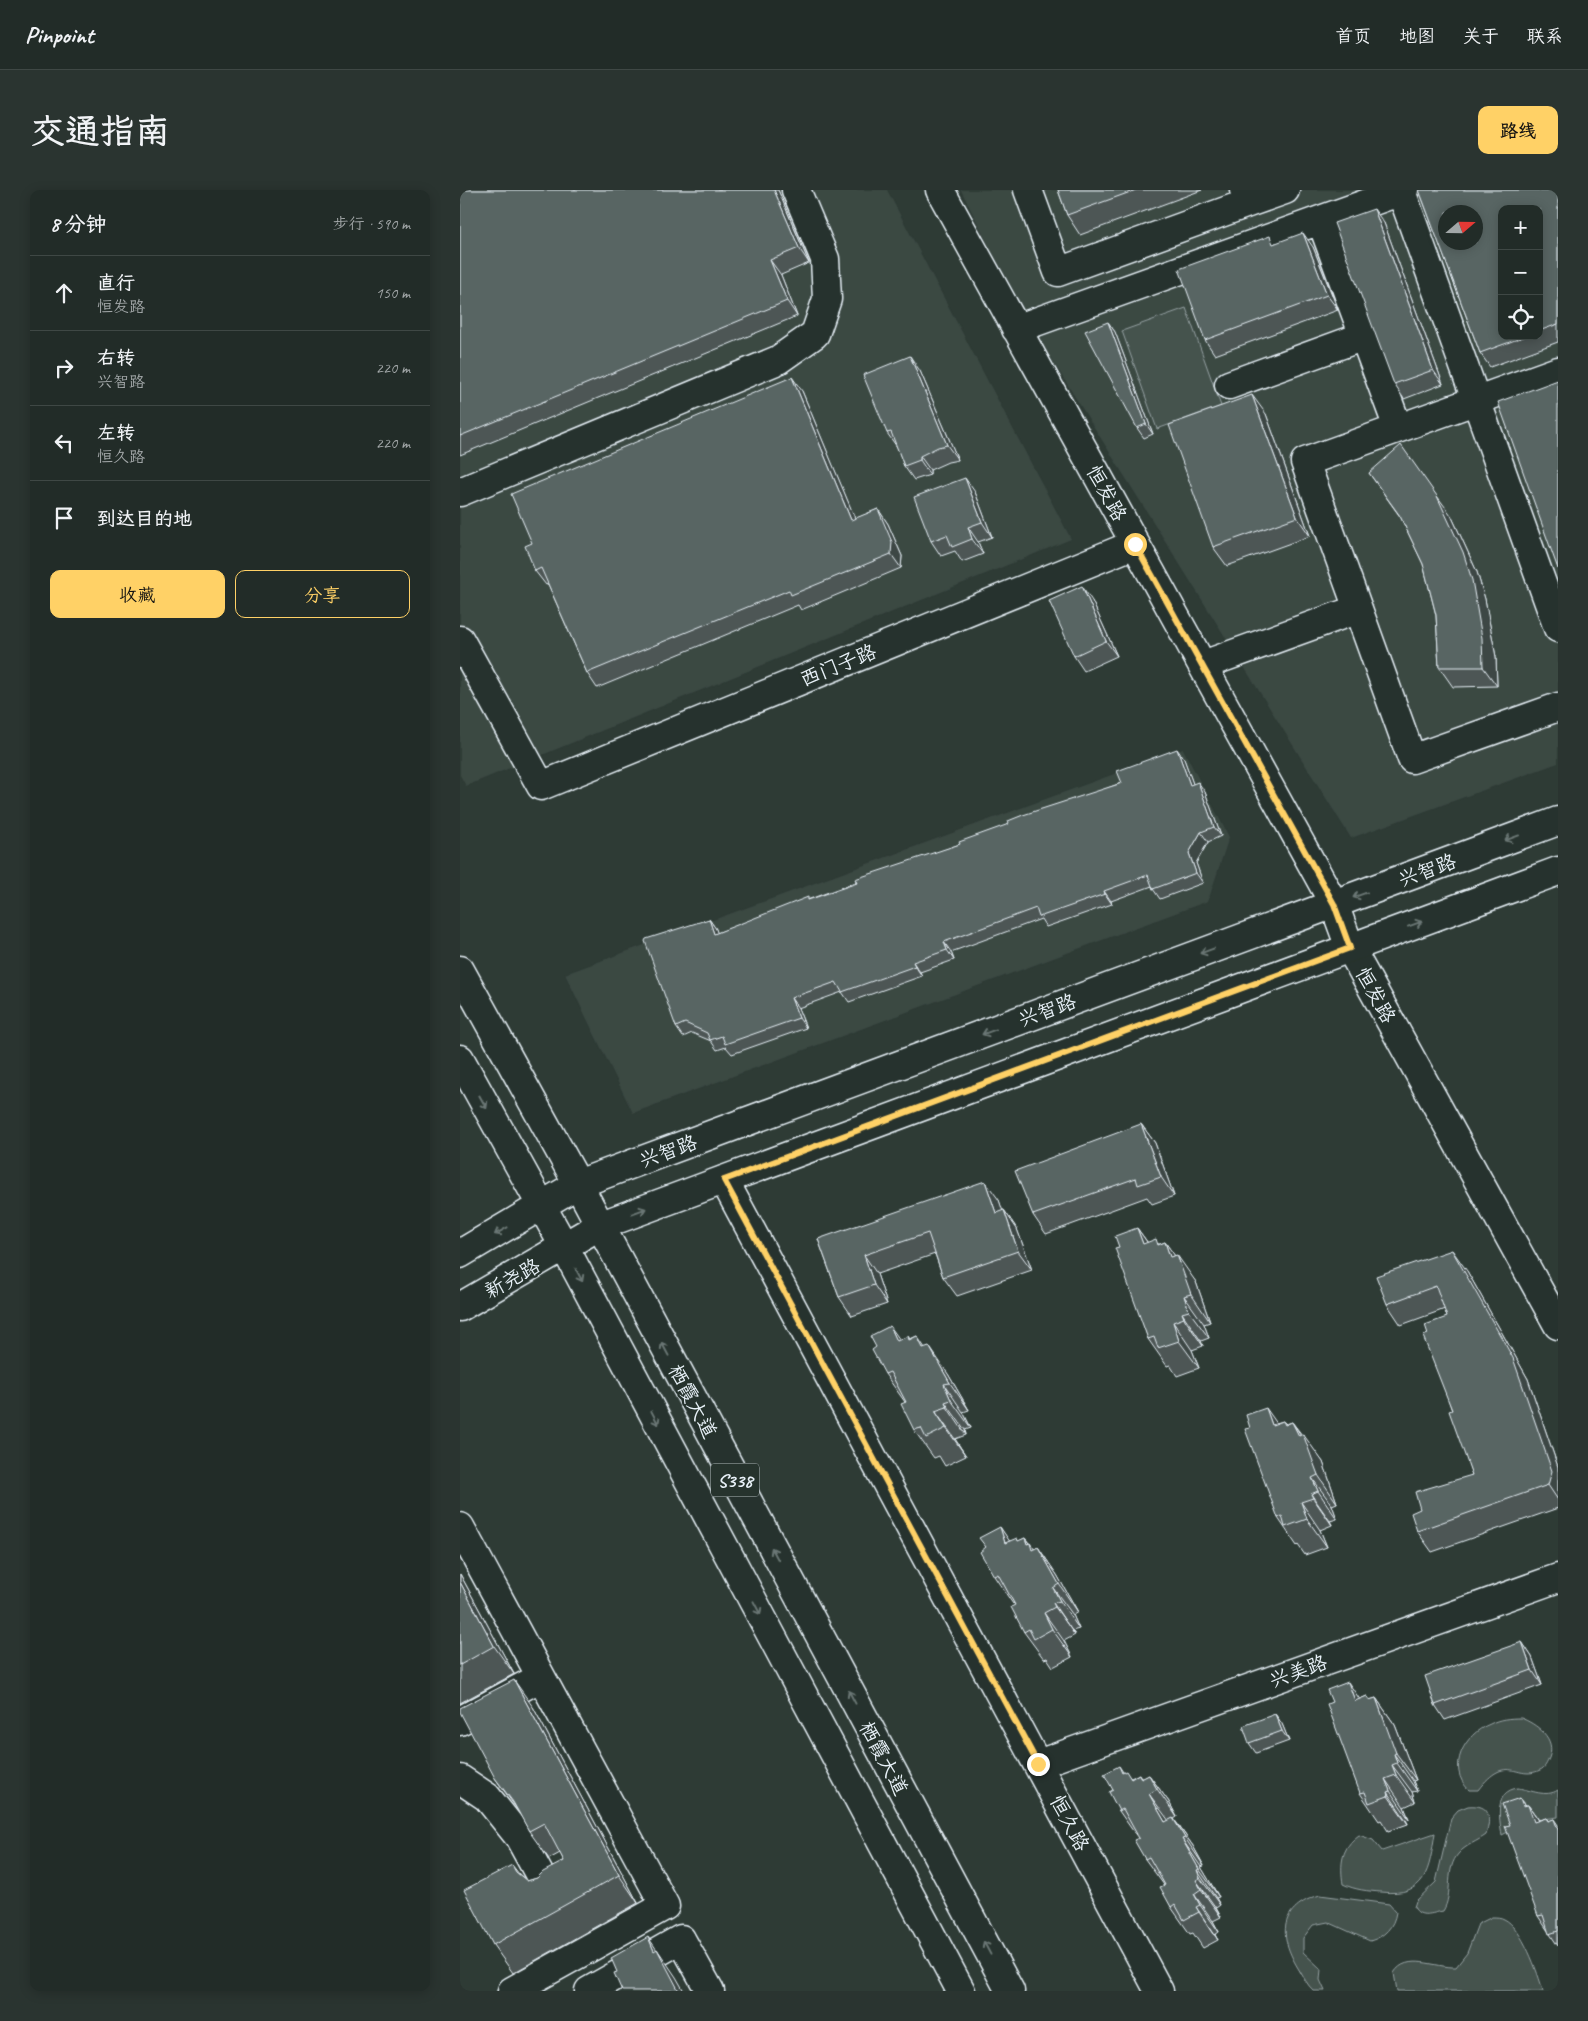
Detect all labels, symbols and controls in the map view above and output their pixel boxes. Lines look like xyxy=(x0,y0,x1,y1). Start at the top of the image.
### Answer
text: Pinpoint xyxy=(25,20,94,50)
text: 首页 xyxy=(1335,25,1371,47)
text: 地图 xyxy=(1399,25,1435,47)
text: 关于 xyxy=(1463,25,1499,47)
text: 联系 xyxy=(1527,25,1563,47)
button: 路线 xyxy=(1478,106,1558,154)
text: 交通指南 xyxy=(30,109,170,154)
north arrow xyxy=(1438,205,1483,250)
map controls xyxy=(1498,205,1543,340)
button: + xyxy=(1498,205,1543,250)
text: 8 分钟 xyxy=(50,211,107,237)
text: 步行 · 590 m xyxy=(333,214,410,234)
button: − xyxy=(1498,250,1543,295)
text: 直行 xyxy=(97,271,135,295)
icon: ahead xyxy=(50,279,78,307)
text: 150 m xyxy=(376,283,410,303)
button: locate xyxy=(1498,295,1543,340)
text: 恒发路 xyxy=(97,297,145,317)
text: 右转 xyxy=(97,346,135,370)
icon: right xyxy=(50,354,78,382)
text: 220 m xyxy=(376,358,410,378)
text: 兴智路 xyxy=(97,372,145,392)
text: 左转 xyxy=(97,421,135,445)
icon: left xyxy=(50,429,78,457)
text: 220 m xyxy=(376,433,410,453)
text: 恒久路 xyxy=(97,447,145,467)
street label: 恒发路 xyxy=(1081,461,1133,526)
icon: arrive xyxy=(50,504,78,532)
text: 到达目的地 xyxy=(97,507,192,531)
route start xyxy=(1124,533,1147,556)
button: 收藏 xyxy=(50,570,225,618)
button: 分享 xyxy=(235,570,410,618)
street label: 西门子路 xyxy=(796,639,881,692)
one-way arrow xyxy=(1505,834,1520,843)
street label: 兴智路 xyxy=(1395,848,1461,892)
one-way arrow xyxy=(1353,891,1368,900)
one-way arrow xyxy=(1407,919,1423,928)
one-way arrow xyxy=(1200,947,1216,956)
street label: 恒发路 xyxy=(1350,963,1402,1028)
street label: 兴智路 xyxy=(1015,988,1081,1032)
one-way arrow xyxy=(982,1028,998,1037)
one-way arrow xyxy=(478,1094,488,1109)
street label: 兴智路 xyxy=(636,1129,702,1173)
one-way arrow xyxy=(631,1206,647,1215)
one-way arrow xyxy=(493,1226,508,1236)
street label: 新尧路 xyxy=(480,1252,545,1304)
one-way arrow xyxy=(574,1267,584,1282)
one-way arrow xyxy=(660,1342,669,1357)
street label: 栖霞大道 xyxy=(663,1360,722,1442)
one-way arrow xyxy=(651,1410,661,1425)
road number: S338 xyxy=(711,1464,759,1496)
one-way arrow xyxy=(770,1547,779,1562)
one-way arrow xyxy=(752,1600,762,1614)
street label: 兴美路 xyxy=(1266,1649,1332,1693)
one-way arrow xyxy=(847,1690,856,1705)
street label: 栖霞大道 xyxy=(854,1717,913,1799)
route end xyxy=(1027,1753,1050,1776)
street label: 恒久路 xyxy=(1044,1791,1095,1856)
one-way arrow xyxy=(981,1941,991,1956)

